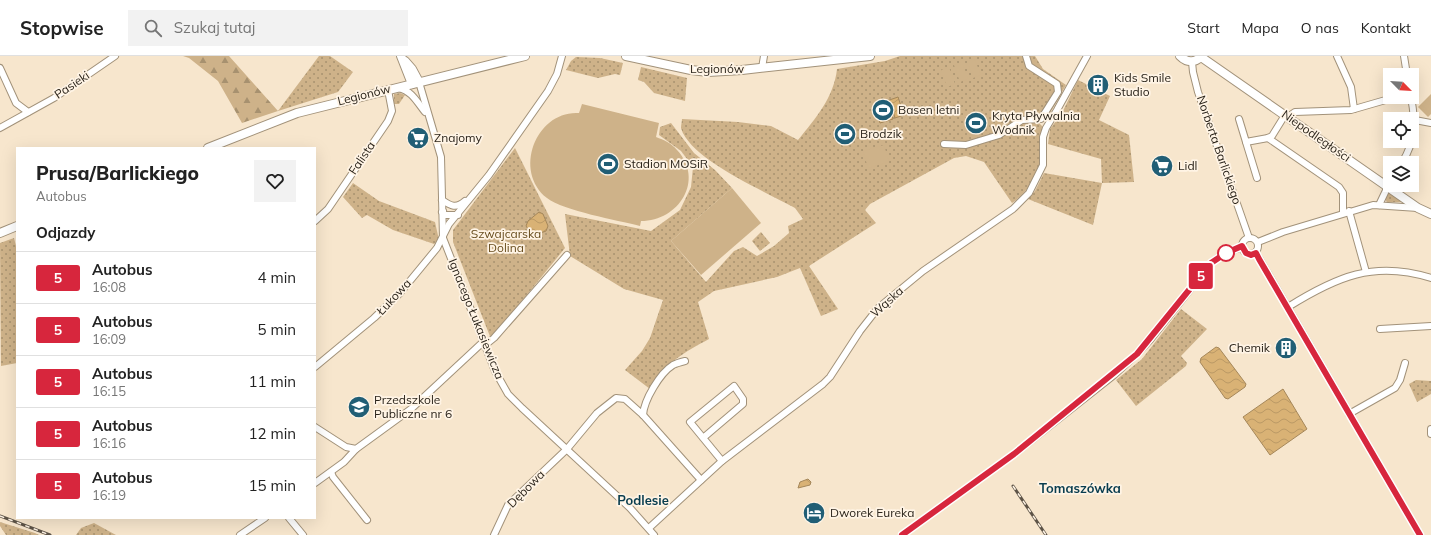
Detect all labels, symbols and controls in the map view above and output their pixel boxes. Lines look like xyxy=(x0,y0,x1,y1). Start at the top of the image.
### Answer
search box xyxy=(128,10,408,46)
text: Stopwise xyxy=(20,16,104,40)
icon: search xyxy=(142,17,164,39)
text: Szukaj tutaj xyxy=(174,18,255,37)
text: Start xyxy=(1187,19,1220,37)
text: Mapa xyxy=(1242,19,1279,37)
text: O nas xyxy=(1301,19,1339,37)
text: Kontakt xyxy=(1361,19,1411,37)
street label: Legionów xyxy=(690,61,745,76)
street label: Pasieki xyxy=(51,67,92,102)
north arrow xyxy=(1383,68,1419,104)
map controls xyxy=(1383,68,1419,192)
place label: Kids Smile Studio xyxy=(1114,70,1171,99)
building icon: Kids Smile Studio xyxy=(1085,72,1111,98)
street label: Legionów xyxy=(336,81,393,108)
street label: Norberta Barlickiego xyxy=(1194,93,1245,206)
sports icon: Basen letni xyxy=(870,97,896,123)
place label: Basen letni xyxy=(898,102,960,117)
street label: Niepodległości xyxy=(1279,106,1354,165)
place label: Kryta Pływalnia Wodnik xyxy=(992,108,1080,137)
sports icon: Kryta Pływalnia Wodnik xyxy=(963,110,989,136)
button: locate xyxy=(1383,112,1419,148)
sports icon: Brodzik xyxy=(832,121,858,147)
supermarket icon: Znajomy xyxy=(405,125,431,151)
place label: Brodzik xyxy=(860,126,903,141)
place label: Znajomy xyxy=(434,130,483,145)
street label: Falista xyxy=(345,138,378,177)
sports icon: Stadion MOSiR xyxy=(595,151,621,177)
supermarket icon: Lidl xyxy=(1149,153,1175,179)
place label: Stadion MOSiR xyxy=(624,156,708,171)
button: layers xyxy=(1383,156,1419,192)
place label: Lidl xyxy=(1178,158,1197,173)
button: heart xyxy=(254,160,296,202)
text: Prusa/Barlickiego xyxy=(36,161,199,185)
text: Autobus xyxy=(36,188,87,204)
text: Odjazdy xyxy=(36,223,96,242)
park label: Szwajcarska Dolina xyxy=(471,226,541,255)
unlabelled marker xyxy=(1217,244,1235,262)
street label: Ignacego Łukasiewicza xyxy=(445,256,508,381)
text: Autobus xyxy=(92,260,152,279)
line badge: 5 xyxy=(1188,263,1214,289)
text: 5 xyxy=(1197,267,1205,285)
text: 4 min xyxy=(258,268,296,287)
text: 5 xyxy=(54,269,62,287)
street label: Łukowa xyxy=(373,276,414,318)
text: 16:08 xyxy=(92,279,126,295)
street label: Wąska xyxy=(867,283,906,320)
text: Autobus xyxy=(92,312,152,331)
text: 5 min xyxy=(258,320,296,339)
text: 5 xyxy=(54,321,62,339)
text: 16:09 xyxy=(92,331,126,347)
building icon: Chemik xyxy=(1273,335,1299,361)
place label: Chemik xyxy=(1229,340,1271,355)
text: Autobus xyxy=(92,364,152,383)
text: 11 min xyxy=(249,372,296,391)
text: 5 xyxy=(54,373,62,391)
text: 16:15 xyxy=(92,383,126,399)
place label: Przedszkole Publiczne nr 6 xyxy=(374,392,452,421)
school or university icon: Przedszkole Publiczne nr 6 xyxy=(346,394,372,420)
text: Autobus xyxy=(92,416,152,435)
text: 12 min xyxy=(249,424,296,443)
text: 5 xyxy=(54,425,62,443)
text: 16:16 xyxy=(92,435,126,451)
street label: Dębowa xyxy=(504,467,548,511)
text: Autobus xyxy=(92,468,152,487)
text: 15 min xyxy=(249,476,296,495)
text: 5 xyxy=(54,477,62,495)
district label: Tomaszówka xyxy=(1039,480,1121,496)
text: 16:19 xyxy=(92,487,126,503)
district label: Podlesie xyxy=(617,492,669,508)
hotel icon: Dworek Eureka xyxy=(801,500,827,526)
place label: Dworek Eureka xyxy=(830,505,914,520)

